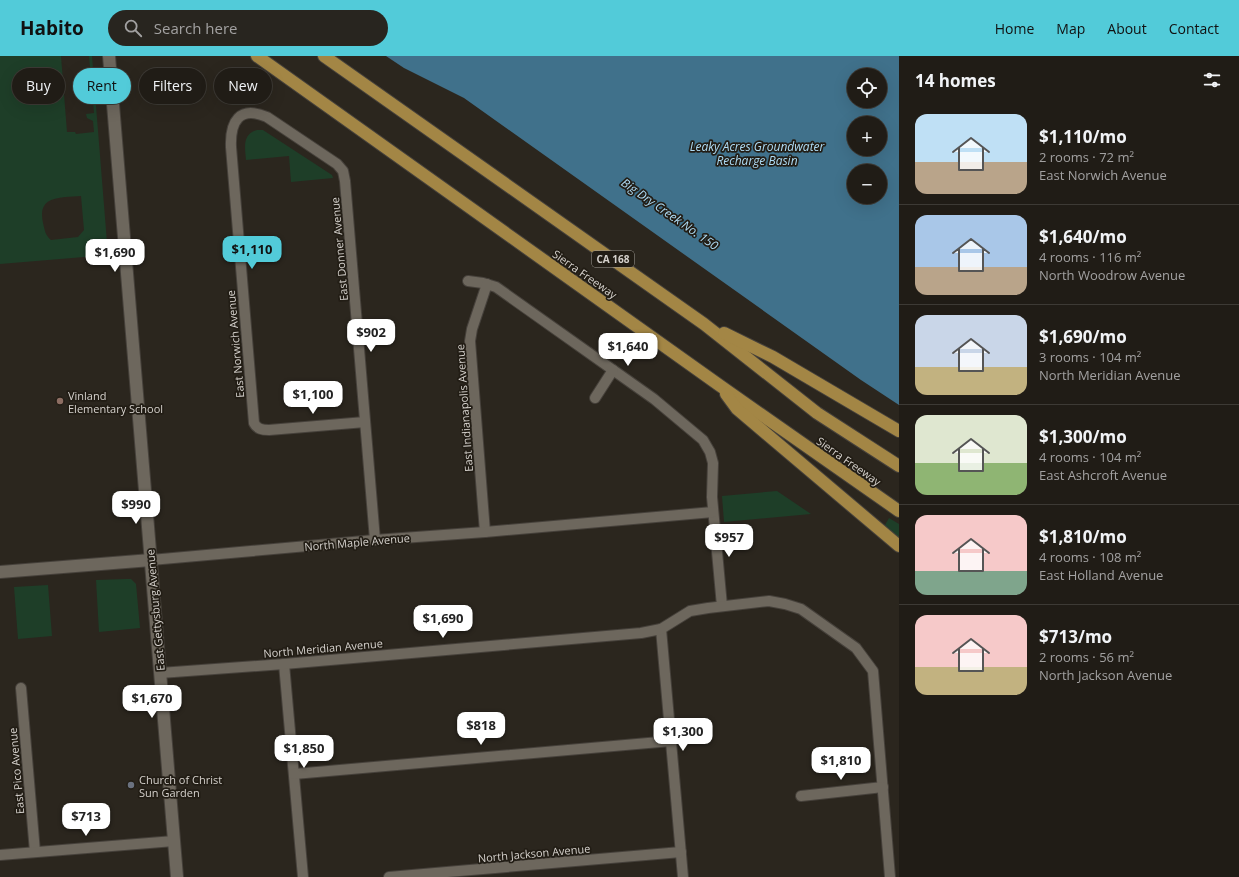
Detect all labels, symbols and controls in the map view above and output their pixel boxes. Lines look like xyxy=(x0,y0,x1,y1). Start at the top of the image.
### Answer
search box xyxy=(108,10,388,46)
text: Habito xyxy=(20,15,84,41)
icon: search xyxy=(122,17,144,39)
text: Search here xyxy=(154,18,237,38)
text: Home xyxy=(995,19,1034,38)
text: Map xyxy=(1056,19,1085,38)
text: About xyxy=(1107,19,1147,38)
text: Contact xyxy=(1169,19,1219,38)
chip: Buy xyxy=(12,68,65,104)
chip: Rent xyxy=(73,68,131,104)
chip: Filters xyxy=(139,68,206,104)
chip: New xyxy=(214,68,272,104)
map controls xyxy=(847,68,887,204)
button: locate xyxy=(847,68,887,108)
text: 14 homes xyxy=(915,69,996,92)
icon: filters xyxy=(1201,69,1223,91)
button: + xyxy=(847,116,887,156)
text: $1,110/mo xyxy=(1039,125,1127,148)
icon: home xyxy=(947,130,995,178)
water label: Leaky Acres Groundwater Recharge Basin xyxy=(690,138,826,169)
text: 2 rooms · 72 m² xyxy=(1039,148,1134,166)
button: − xyxy=(847,164,887,204)
text: East Norwich Avenue xyxy=(1039,166,1167,184)
water label: Big Dry Creek No. 150 xyxy=(618,174,722,254)
street label: East Donner Avenue xyxy=(327,196,351,302)
text: $1,640/mo xyxy=(1039,225,1127,248)
icon: home xyxy=(947,231,995,279)
pin: $1,110 xyxy=(219,236,285,270)
pin: $1,690 xyxy=(82,239,148,273)
text: $1,110 xyxy=(232,240,272,258)
text: $1,690 xyxy=(95,243,135,261)
street label: Sierra Freeway xyxy=(550,246,621,302)
text: 4 rooms · 116 m² xyxy=(1039,248,1141,266)
road number: CA 168 xyxy=(592,251,634,267)
text: North Woodrow Avenue xyxy=(1039,266,1185,284)
street label: East Norwich Avenue xyxy=(223,289,247,399)
pin: $902 xyxy=(347,319,395,353)
text: $902 xyxy=(356,323,386,341)
text: $1,690/mo xyxy=(1039,325,1127,348)
icon: home xyxy=(947,331,995,379)
pin: $1,640 xyxy=(595,333,661,367)
text: $1,640 xyxy=(608,337,648,355)
street label: East Indianapolis Avenue xyxy=(452,344,476,472)
text: 3 rooms · 104 m² xyxy=(1039,348,1141,366)
text: North Meridian Avenue xyxy=(1039,366,1181,384)
pin: $1,100 xyxy=(280,381,346,415)
text: $1,100 xyxy=(293,385,333,403)
place label: Vinland Elementary School xyxy=(68,388,163,416)
marker: Vinland Elementary School xyxy=(55,396,65,406)
text: $1,300/mo xyxy=(1039,425,1127,448)
icon: home xyxy=(947,431,995,479)
street label: Sierra Freeway xyxy=(814,433,885,489)
text: 4 rooms · 104 m² xyxy=(1039,448,1141,466)
text: East Ashcroft Avenue xyxy=(1039,466,1167,484)
pin: $990 xyxy=(112,491,160,525)
text: $990 xyxy=(121,495,151,513)
pin: $957 xyxy=(705,524,753,558)
text: $1,810/mo xyxy=(1039,525,1127,548)
text: $957 xyxy=(714,528,744,546)
street label: North Maple Avenue xyxy=(304,530,410,554)
icon: home xyxy=(947,531,995,579)
text: 4 rooms · 108 m² xyxy=(1039,548,1141,566)
street label: East Gettysburg Avenue xyxy=(142,549,168,671)
text: East Holland Avenue xyxy=(1039,566,1163,584)
pin: $1,690 xyxy=(410,605,476,639)
text: $1,690 xyxy=(423,609,463,627)
text: $713/mo xyxy=(1039,625,1112,648)
icon: home xyxy=(947,631,995,679)
street label: North Meridian Avenue xyxy=(263,635,383,661)
text: 2 rooms · 56 m² xyxy=(1039,648,1134,666)
text: North Jackson Avenue xyxy=(1039,666,1172,684)
pin: $1,670 xyxy=(119,685,185,719)
text: $1,670 xyxy=(132,689,172,707)
pin: $818 xyxy=(457,712,505,746)
text: $818 xyxy=(466,716,496,734)
pin: $1,300 xyxy=(650,718,716,752)
text: $1,300 xyxy=(663,722,703,740)
street label: East Pico Avenue xyxy=(5,727,27,815)
pin: $1,850 xyxy=(271,735,337,769)
text: $1,850 xyxy=(284,739,324,757)
pin: $1,810 xyxy=(808,747,874,781)
text: $1,810 xyxy=(821,751,861,769)
place label: Church of Christ Sun Garden xyxy=(139,772,222,800)
marker: Church of Christ Sun Garden xyxy=(126,780,136,790)
pin: $713 xyxy=(62,803,110,837)
text: $713 xyxy=(71,807,101,825)
street label: North Jackson Avenue xyxy=(477,841,591,865)

